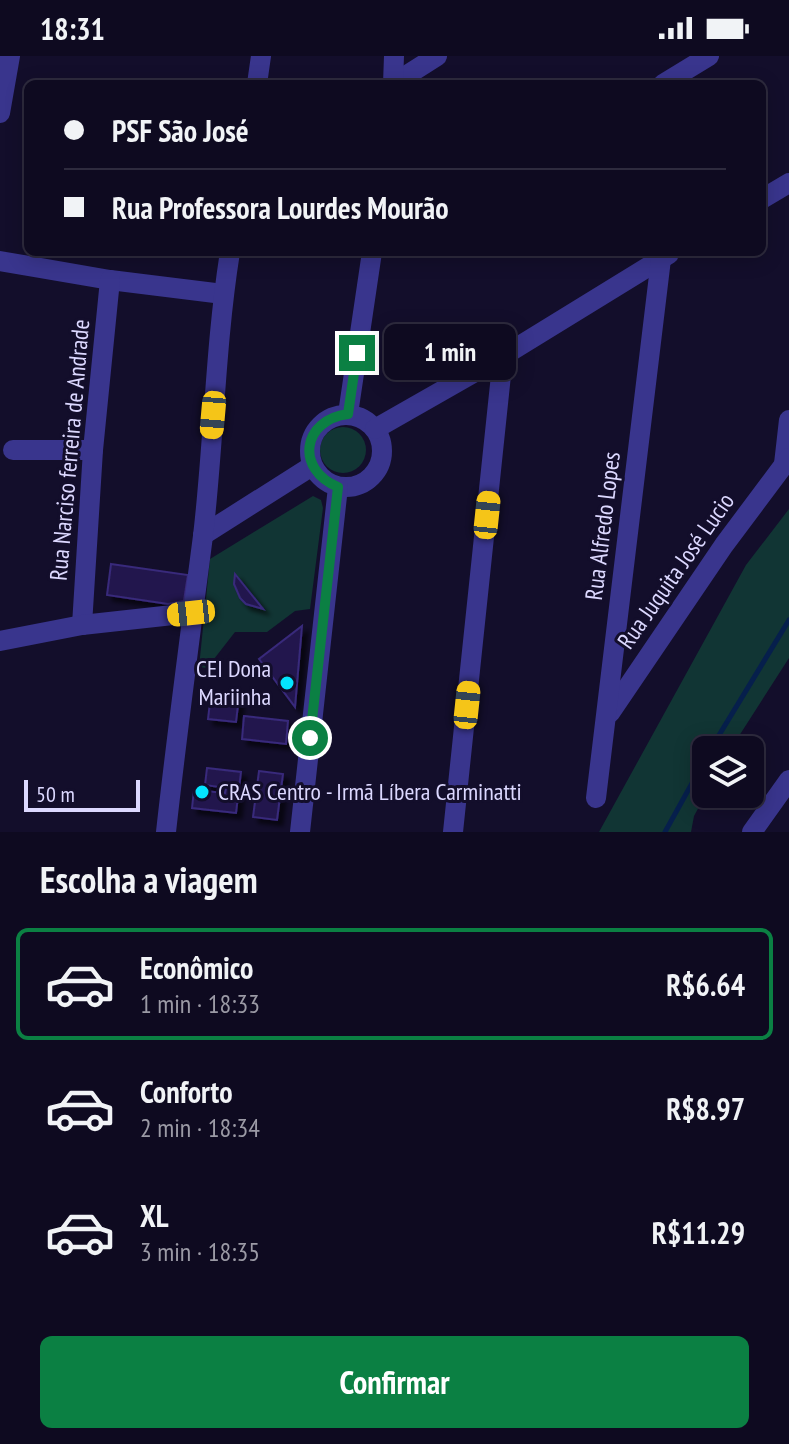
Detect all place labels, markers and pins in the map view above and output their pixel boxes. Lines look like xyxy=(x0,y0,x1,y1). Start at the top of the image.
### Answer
place label: CEI Dona Mariinha xyxy=(196,653,271,712)
marker: CEI Dona Mariinha xyxy=(278,674,296,692)
place label: CRAS Centro - Irmã Líbera Carminatti xyxy=(218,776,522,807)
marker: CRAS Centro - Irmã Líbera Carminatti xyxy=(193,783,211,801)

